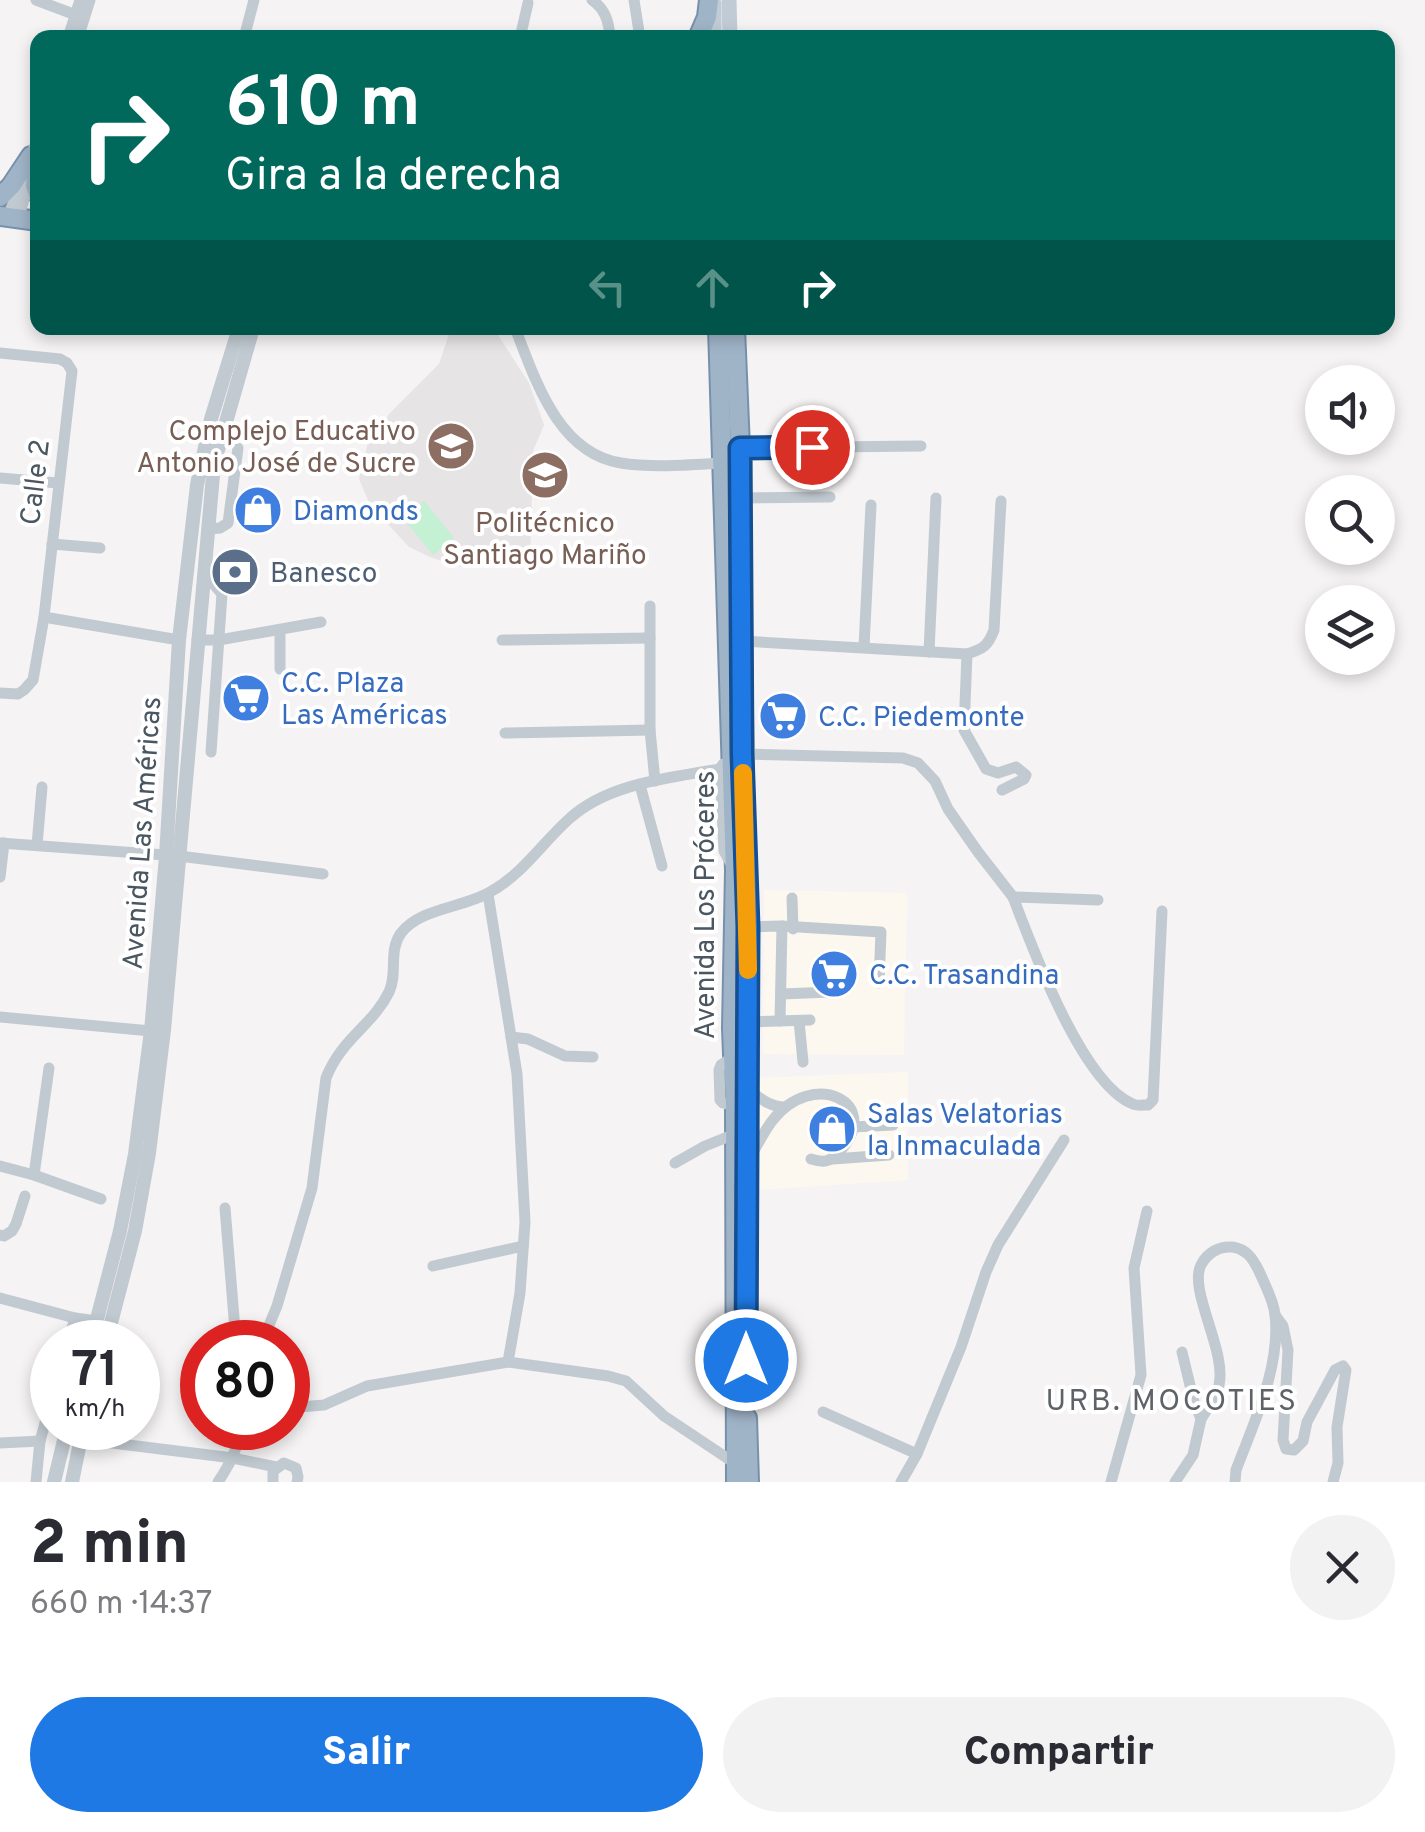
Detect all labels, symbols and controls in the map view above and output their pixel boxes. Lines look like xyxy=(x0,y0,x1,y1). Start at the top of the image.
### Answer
text: 610 m xyxy=(225,62,421,151)
icon: right xyxy=(60,70,190,200)
text: Gira a la derecha xyxy=(225,149,562,206)
icon: left xyxy=(580,260,635,315)
icon: ahead xyxy=(685,260,740,315)
icon: right xyxy=(790,260,845,315)
map controls xyxy=(1305,365,1395,675)
button: sound xyxy=(1305,365,1395,455)
pin xyxy=(770,405,855,490)
place label: Complejo Educativo Antonio José de Sucre xyxy=(137,415,416,483)
school or university icon: Complejo Educativo Antonio José de Sucre xyxy=(425,420,477,472)
icon: arrive xyxy=(785,420,840,475)
street label: Calle 2 xyxy=(14,437,60,527)
school or university icon: Politécnico Santiago Mariño xyxy=(519,449,571,501)
button: search xyxy=(1305,475,1395,565)
shop icon: Diamonds xyxy=(232,484,284,536)
place label: Diamonds xyxy=(293,495,419,531)
place label: Politécnico Santiago Mariño xyxy=(443,507,647,575)
bank icon: Banesco xyxy=(209,546,261,598)
place label: Banesco xyxy=(270,557,377,593)
button: layers xyxy=(1305,585,1395,675)
place label: C.C. Plaza Las Américas xyxy=(281,667,448,735)
supermarket icon: C.C. Plaza Las Américas xyxy=(220,672,272,724)
supermarket icon: C.C. Piedemonte xyxy=(757,690,809,742)
street label: Avenida Las Américas xyxy=(116,695,171,971)
place label: C.C. Piedemonte xyxy=(818,701,1024,737)
street label: Avenida Los Próceres xyxy=(689,771,725,1039)
supermarket icon: C.C. Trasandina xyxy=(808,948,860,1000)
place label: C.C. Trasandina xyxy=(869,959,1059,995)
place label: Salas Velatorias la Inmaculada xyxy=(867,1098,1063,1166)
shop icon: Salas Velatorias la Inmaculada xyxy=(806,1103,858,1155)
position arrow xyxy=(694,1308,798,1412)
speed limit sign: 80 xyxy=(180,1320,310,1450)
text: 71 xyxy=(71,1341,119,1404)
district label: URB. MOCOTIES xyxy=(1045,1384,1299,1421)
text: km/h xyxy=(65,1394,125,1426)
text: 2 min xyxy=(30,1509,189,1585)
button: close xyxy=(1290,1515,1395,1620)
text: 660 m · 14:37 xyxy=(30,1585,212,1625)
button: Salir xyxy=(30,1697,703,1812)
button: Compartir xyxy=(723,1697,1395,1812)

